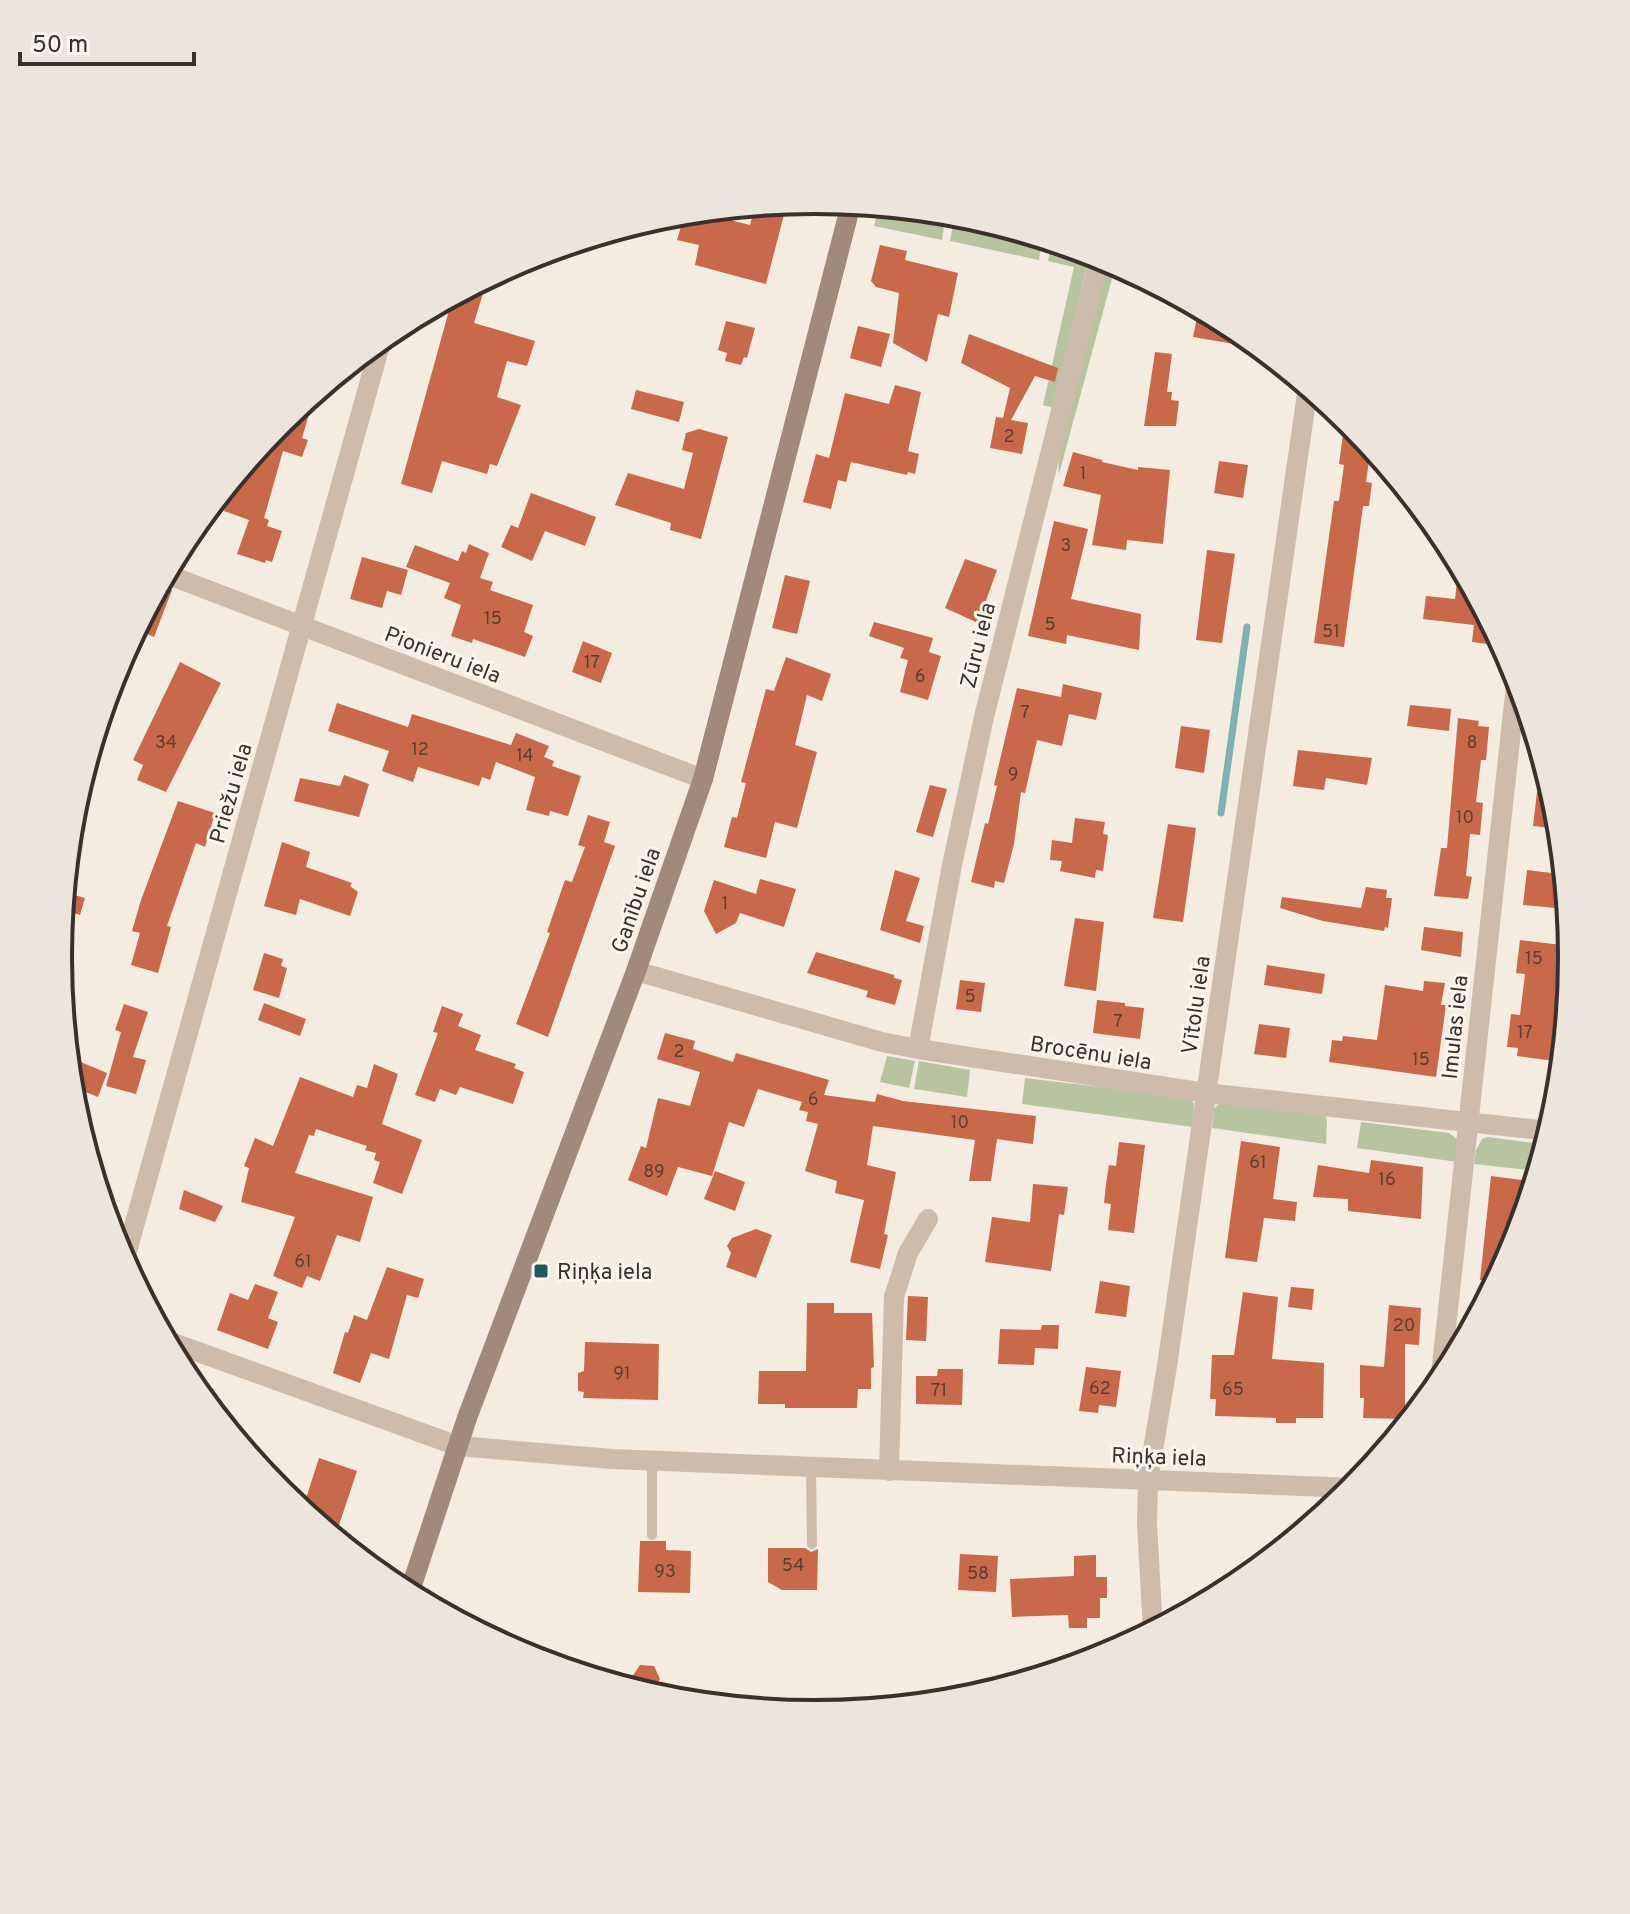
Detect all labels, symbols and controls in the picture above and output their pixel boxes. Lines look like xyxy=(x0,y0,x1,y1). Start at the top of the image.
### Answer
scale bar xyxy=(20,16,194,66)
text: 50 m xyxy=(32,31,88,61)
house number: 2 xyxy=(1003,426,1015,449)
house number: 1 xyxy=(1080,463,1086,486)
house number: 3 xyxy=(1061,535,1071,558)
street label: Zūru iela xyxy=(956,600,1003,691)
house number: 15 xyxy=(484,608,502,631)
house number: 5 xyxy=(1044,614,1056,637)
house number: 51 xyxy=(1322,621,1340,644)
street label: Pionieru iela xyxy=(380,622,504,691)
house number: 17 xyxy=(584,652,600,675)
house number: 6 xyxy=(915,666,925,689)
house number: 7 xyxy=(1020,702,1030,725)
house number: 34 xyxy=(155,732,177,755)
house number: 8 xyxy=(1467,732,1478,755)
house number: 12 xyxy=(411,739,429,762)
street label: Priežu iela xyxy=(205,740,260,847)
house number: 14 xyxy=(516,745,534,768)
house number: 9 xyxy=(1008,764,1018,787)
house number: 10 xyxy=(1456,807,1474,830)
street label: Ganību iela xyxy=(607,845,668,957)
house number: 1 xyxy=(722,893,728,916)
house number: 15 xyxy=(1525,948,1543,971)
street label: Vītolu iela xyxy=(1177,954,1218,1056)
street label: Imulas iela xyxy=(1438,974,1475,1081)
house number: 5 xyxy=(964,986,976,1009)
house number: 7 xyxy=(1113,1011,1123,1034)
house number: 17 xyxy=(1517,1022,1533,1045)
street label: Brocēnu iela xyxy=(1028,1032,1153,1077)
house number: 2 xyxy=(673,1041,685,1064)
house number: 15 xyxy=(1412,1049,1430,1072)
house number: 6 xyxy=(808,1089,818,1112)
house number: 10 xyxy=(951,1112,969,1135)
house number: 61 xyxy=(1249,1152,1267,1175)
house number: 89 xyxy=(643,1161,665,1184)
house number: 16 xyxy=(1378,1169,1396,1192)
house number: 61 xyxy=(294,1251,312,1274)
place label: Riņķa iela xyxy=(557,1260,652,1287)
marker: Riņķa iela xyxy=(532,1262,550,1280)
house number: 20 xyxy=(1393,1315,1415,1338)
house number: 91 xyxy=(613,1363,631,1386)
house number: 62 xyxy=(1089,1378,1111,1401)
house number: 65 xyxy=(1222,1379,1244,1402)
house number: 71 xyxy=(931,1380,947,1403)
street label: Riņķa iela xyxy=(1111,1443,1207,1474)
house number: 54 xyxy=(782,1555,804,1578)
house number: 93 xyxy=(654,1561,676,1584)
house number: 58 xyxy=(967,1563,989,1586)

